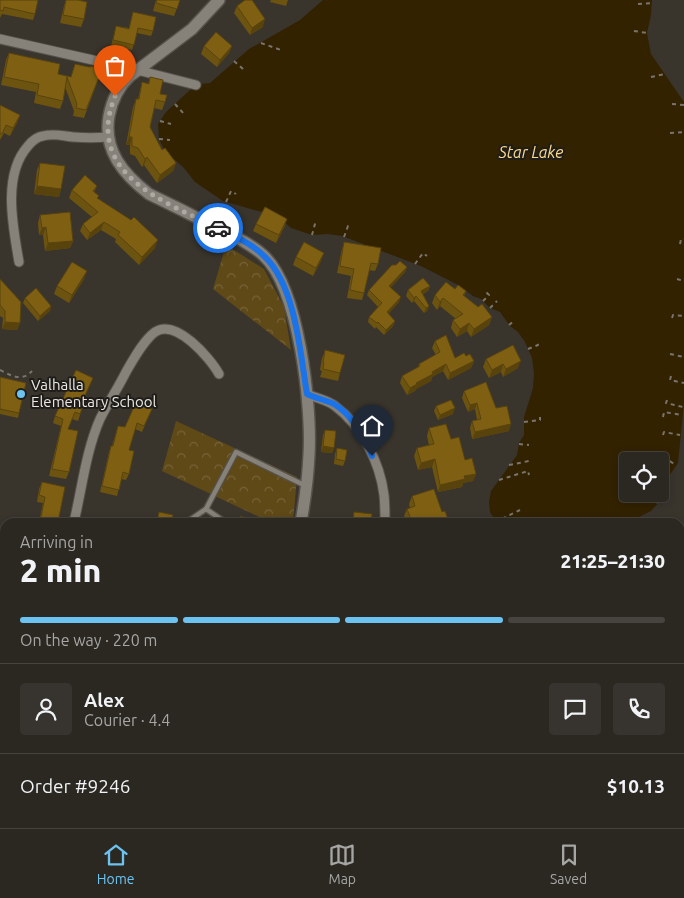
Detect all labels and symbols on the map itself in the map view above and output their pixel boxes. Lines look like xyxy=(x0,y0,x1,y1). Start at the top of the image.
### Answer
pin xyxy=(94,45,136,96)
water label: Star Lake xyxy=(498,143,563,161)
courier xyxy=(193,203,243,253)
place label: Valhalla Elementary School xyxy=(31,376,157,410)
marker: Valhalla Elementary School xyxy=(15,388,27,400)
pin xyxy=(351,405,393,456)

